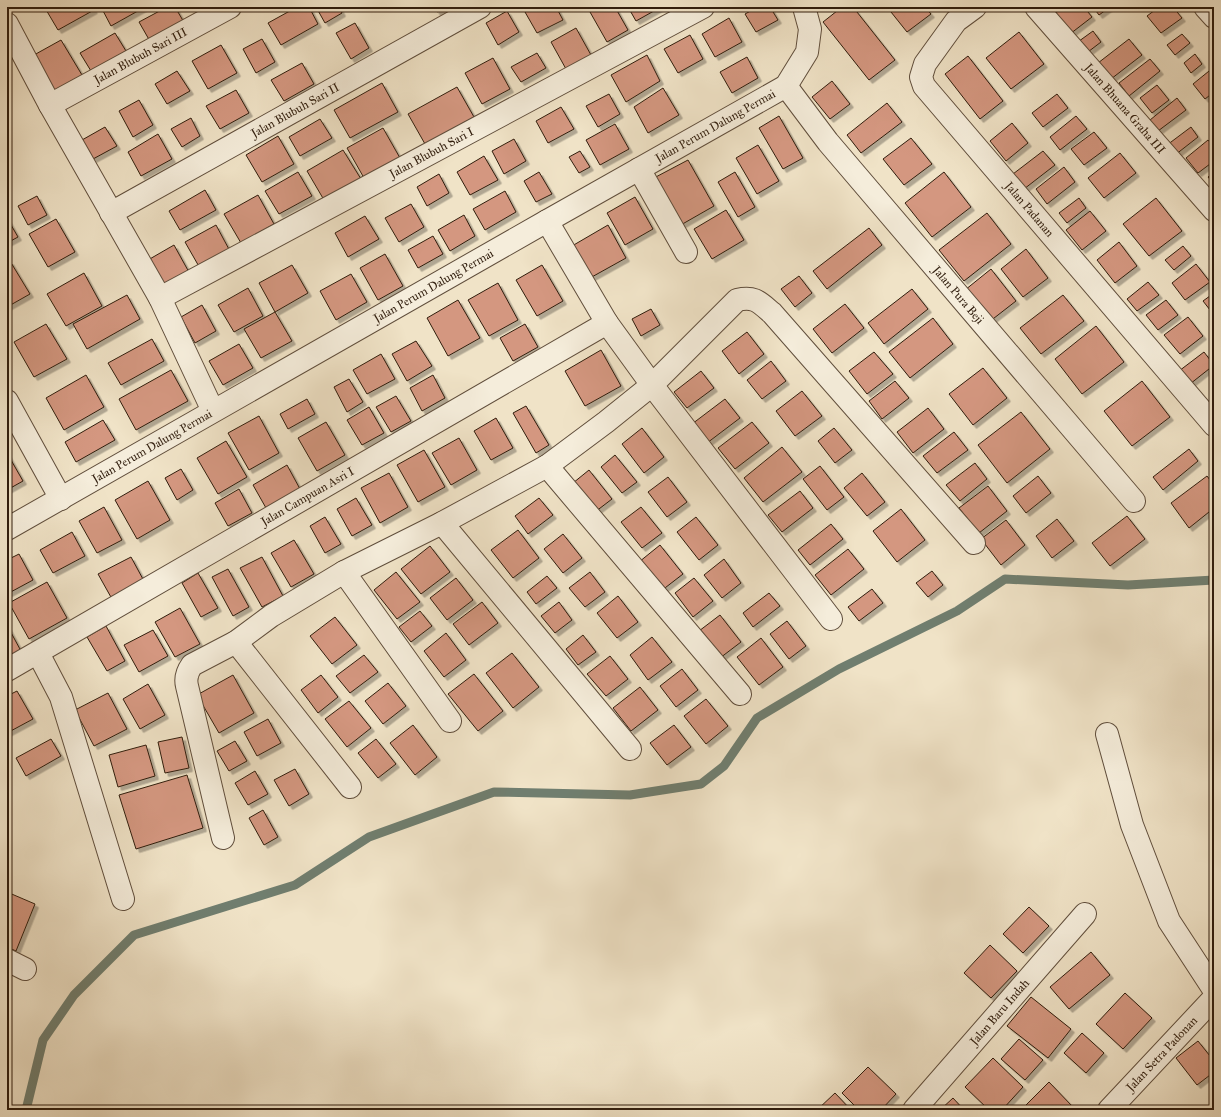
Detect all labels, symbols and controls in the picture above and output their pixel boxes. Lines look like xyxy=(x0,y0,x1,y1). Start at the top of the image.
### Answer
street label: Jalan Blubuh Sari III xyxy=(90,25,189,89)
street label: Jalan Bhuana Graha III xyxy=(1080,59,1168,157)
street label: Jalan Blubuh Sari II xyxy=(247,80,342,142)
street label: Jalan Perum Dalung Permai xyxy=(651,86,778,167)
street label: Jalan Blubuh Sari I xyxy=(385,124,476,183)
street label: Jalan Padanan xyxy=(1000,177,1057,240)
street label: Jalan Perum Dalung Permai xyxy=(369,246,497,327)
street label: Jalan Pura Beji xyxy=(928,262,987,327)
street label: Jalan Perum Dalung Permai xyxy=(88,406,215,488)
street label: Jalan Campuan Asri I xyxy=(257,464,356,531)
street label: Jalan Baru Indah xyxy=(966,976,1032,1050)
street label: Jalan Setra Padonan xyxy=(1122,1013,1200,1096)

